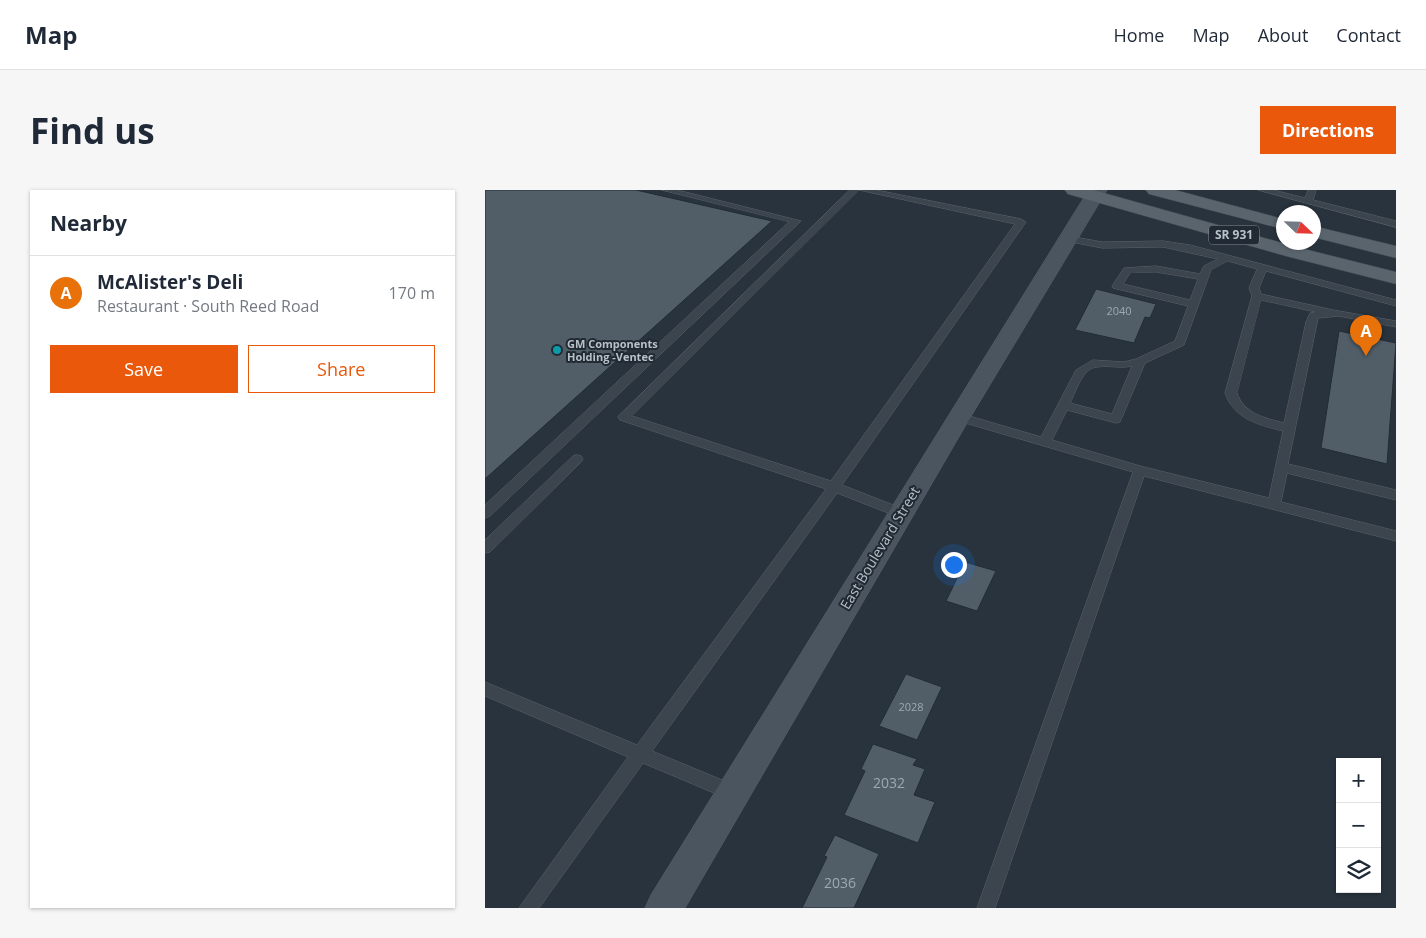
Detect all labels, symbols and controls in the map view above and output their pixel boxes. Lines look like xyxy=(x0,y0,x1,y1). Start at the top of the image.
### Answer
text: Map xyxy=(25,18,77,51)
text: Home xyxy=(1114,23,1164,47)
text: Map xyxy=(1192,23,1230,47)
text: About xyxy=(1258,23,1308,47)
text: Contact xyxy=(1336,23,1401,47)
button: Directions xyxy=(1260,106,1396,154)
text: Find us xyxy=(30,107,155,154)
north arrow xyxy=(1276,205,1321,250)
text: Nearby xyxy=(50,209,127,237)
road number: SR 931 xyxy=(1209,226,1259,244)
text: McAlister's Deli xyxy=(97,269,243,295)
text: A xyxy=(60,282,72,304)
text: 170 m xyxy=(389,282,435,304)
text: Restaurant · South Reed Road xyxy=(97,295,319,317)
house number: 2040 xyxy=(1106,303,1132,318)
pin: A xyxy=(1350,315,1382,356)
place label: GM Components Holding -Ventec xyxy=(567,336,658,364)
marker: GM Components Holding -Ventec xyxy=(551,344,563,356)
button: Save xyxy=(50,345,238,393)
button: Share xyxy=(248,345,435,393)
street label: East Boulevard Street xyxy=(835,483,924,613)
your location xyxy=(941,552,967,578)
house number: 2028 xyxy=(898,699,924,714)
map controls xyxy=(1336,758,1381,893)
button: + xyxy=(1336,758,1381,803)
house number: 2032 xyxy=(873,773,905,792)
button: − xyxy=(1336,803,1381,848)
button: layers xyxy=(1336,848,1381,893)
house number: 2036 xyxy=(824,873,856,892)

